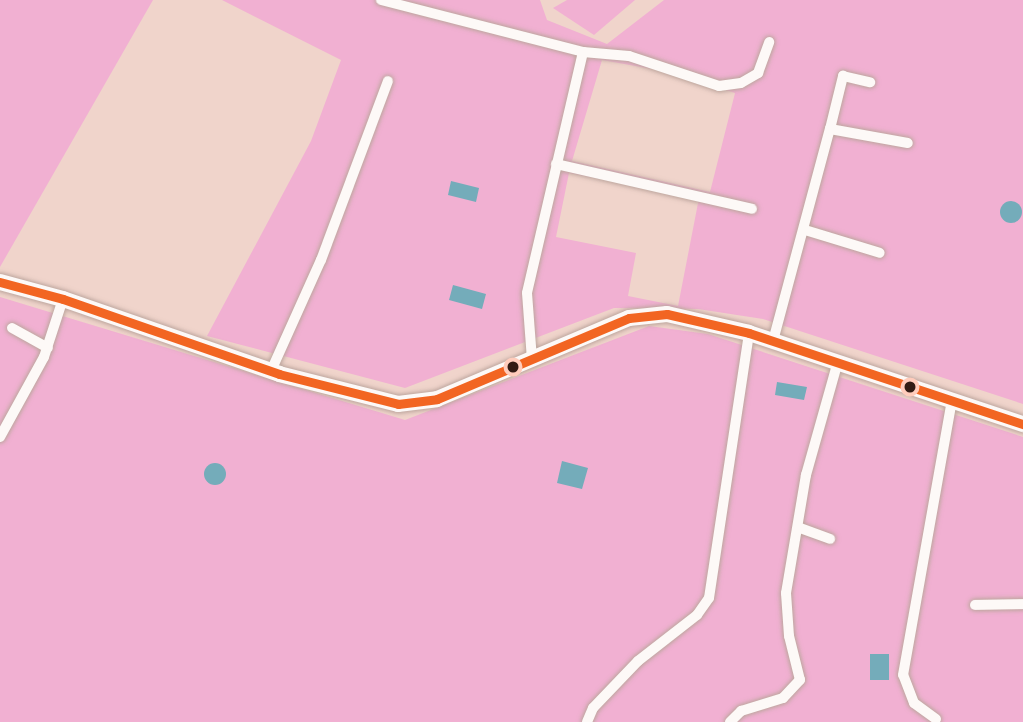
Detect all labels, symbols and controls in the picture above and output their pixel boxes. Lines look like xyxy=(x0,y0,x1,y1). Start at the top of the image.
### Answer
unlabelled marker xyxy=(506,360,520,374)
unlabelled marker xyxy=(903,380,917,394)

